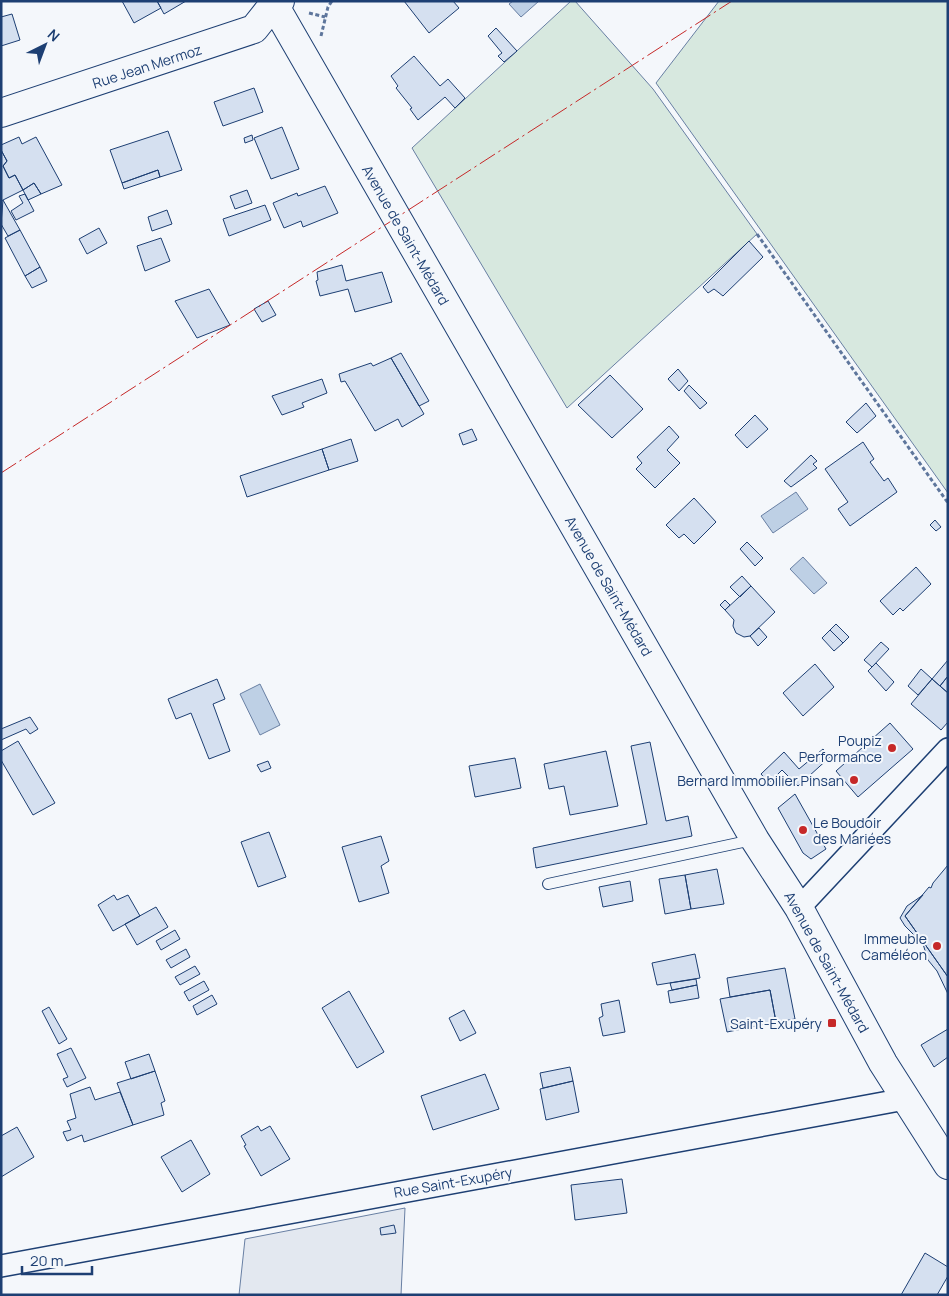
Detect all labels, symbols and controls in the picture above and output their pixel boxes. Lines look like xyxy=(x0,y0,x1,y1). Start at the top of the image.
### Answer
north arrow xyxy=(20,20,70,70)
text: N xyxy=(44,25,64,45)
street label: Rue Jean Mermoz xyxy=(90,39,204,93)
street label: Avenue de Saint-Médard xyxy=(358,162,454,308)
street label: Avenue de Saint-Médard xyxy=(561,513,657,659)
place label: Poupiz Performance xyxy=(799,731,882,766)
marker: Poupiz Performance xyxy=(886,742,898,754)
place label: Bernard Immobilier Pinsan xyxy=(677,771,844,790)
marker: Bernard Immobilier Pinsan xyxy=(848,774,860,786)
place label: Le Boudoir des Mariées xyxy=(813,813,891,848)
marker: Le Boudoir des Mariées xyxy=(797,824,809,836)
street label: Avenue de Saint-Médard xyxy=(780,888,874,1036)
place label: Immeuble Caméléon xyxy=(861,929,927,964)
marker: Immeuble Caméléon xyxy=(931,940,943,952)
place label: Saint-Exupéry xyxy=(730,1014,823,1033)
marker: Saint-Exupéry xyxy=(826,1017,838,1029)
street label: Rue Saint-Exupéry xyxy=(392,1162,514,1202)
scale bar xyxy=(22,1244,92,1276)
text: 20 m xyxy=(30,1250,63,1271)

